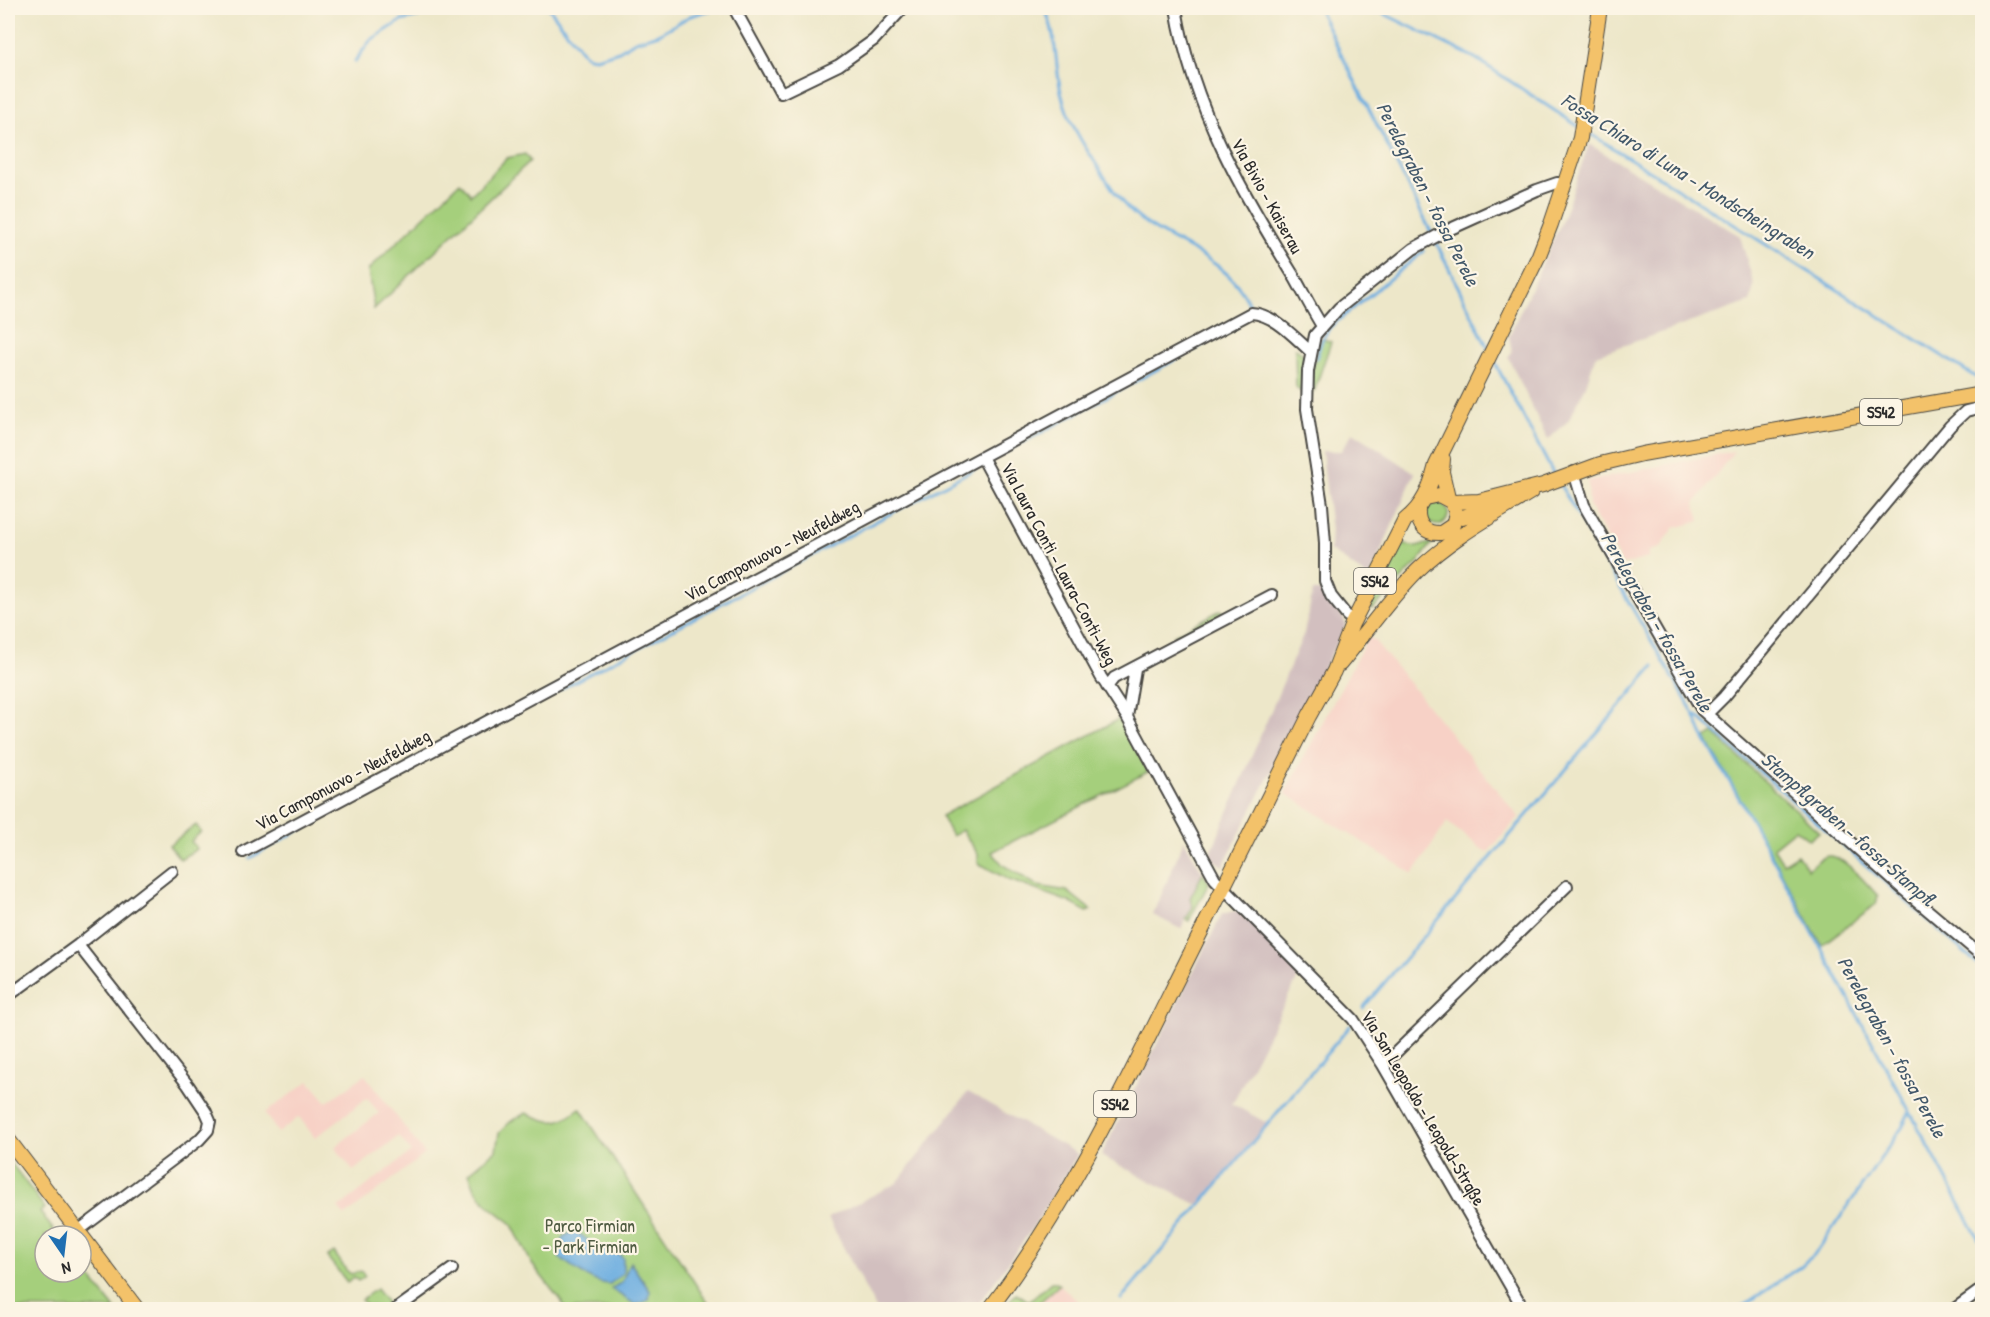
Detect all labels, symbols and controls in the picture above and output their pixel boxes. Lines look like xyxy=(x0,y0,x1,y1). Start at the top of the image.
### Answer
water label: Fossa Chiaro di Luna - Mondscheingraben xyxy=(1556,86,1822,267)
water label: Perelegraben - fossa Perele xyxy=(1369,97,1487,292)
street label: Via Bivio - Kaiserau xyxy=(1225,134,1309,258)
road number: SS42 xyxy=(1860,399,1902,425)
street label: Via Laura Conti - Laura-Conti-Weg xyxy=(995,458,1124,670)
street label: Via Camponuovo - Neufeldweg xyxy=(680,494,864,607)
water label: Perelegraben - fossa Perele xyxy=(1594,527,1720,718)
road number: SS42 xyxy=(1354,568,1396,594)
street label: Via Camponuovo - Neufeldweg xyxy=(251,723,435,836)
water label: Stampflgraben - fossa Stampfl xyxy=(1755,745,1942,913)
water label: Perelegraben - fossa Perele xyxy=(1831,951,1954,1143)
street label: Via San Leopoldo - Leopold-Straße xyxy=(1355,1005,1492,1210)
road number: SS42 xyxy=(1094,1091,1136,1117)
park label: Parco Firmian - Park Firmian xyxy=(543,1213,637,1259)
north arrow xyxy=(33,1224,93,1284)
text: N xyxy=(59,1257,73,1280)

